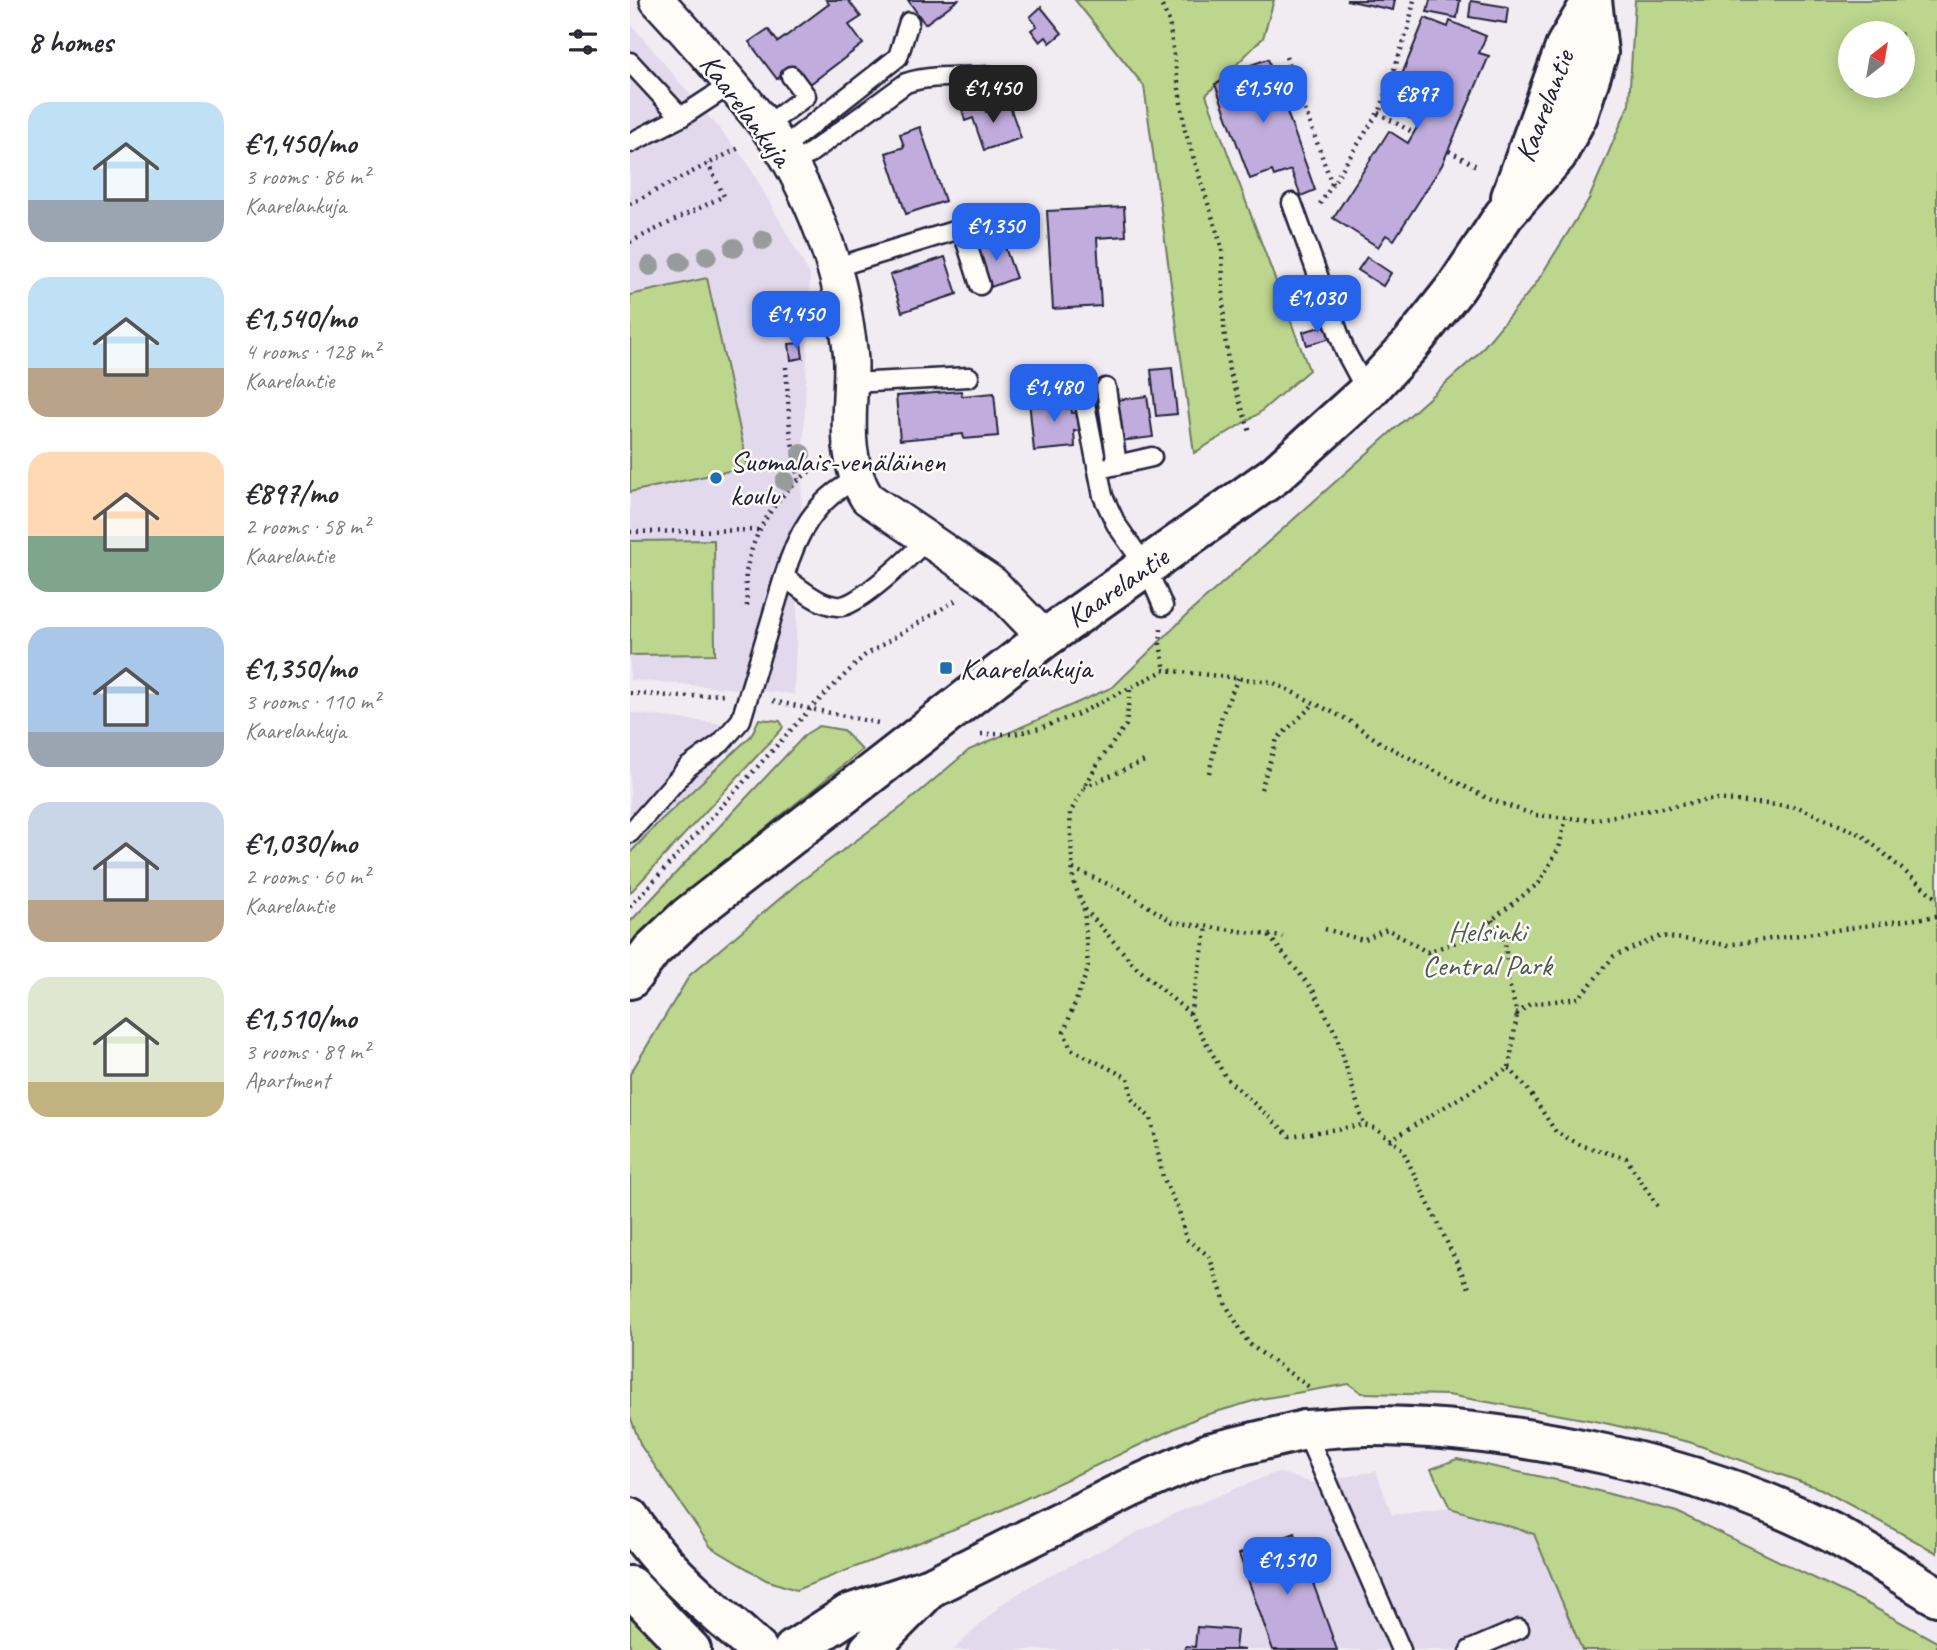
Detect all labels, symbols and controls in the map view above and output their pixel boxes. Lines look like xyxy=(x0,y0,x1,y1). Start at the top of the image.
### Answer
north arrow xyxy=(1838,21,1914,98)
map controls xyxy=(1838,21,1915,98)
text: 8 homes xyxy=(28,23,113,61)
icon: filters xyxy=(564,23,602,61)
street label: Kaarelantie xyxy=(1505,43,1583,167)
street label: Kaarelankuja xyxy=(691,46,802,176)
pin: €1,450 xyxy=(936,66,1050,125)
pin: €1,540 xyxy=(1206,66,1320,125)
pin: €897 xyxy=(1376,72,1458,131)
text: €1,450 xyxy=(965,73,1021,102)
text: €1,540 xyxy=(1235,73,1291,102)
text: €897 xyxy=(1396,79,1438,108)
text: €1,450/mo xyxy=(245,124,356,162)
icon: home xyxy=(84,130,168,214)
text: 3 rooms · 86 m² xyxy=(245,162,369,191)
text: Kaarelankuja xyxy=(245,191,346,220)
pin: €1,350 xyxy=(939,204,1053,263)
text: €1,350 xyxy=(968,211,1024,240)
pin: €1,030 xyxy=(1260,276,1374,335)
text: €1,030 xyxy=(1289,283,1345,312)
pin: €1,450 xyxy=(739,292,853,351)
text: €1,540/mo xyxy=(245,299,356,337)
text: €1,450 xyxy=(768,299,824,328)
icon: home xyxy=(84,305,168,389)
text: 4 rooms · 128 m² xyxy=(245,337,380,366)
pin: €1,480 xyxy=(997,364,1111,424)
text: Kaarelantie xyxy=(245,366,334,395)
text: €1,480 xyxy=(1026,372,1082,401)
place label: Suomalais-venäläinen koulu xyxy=(730,442,946,514)
marker: Suomalais-venäläinen koulu xyxy=(708,470,724,486)
text: €897/mo xyxy=(245,474,337,512)
icon: home xyxy=(84,480,168,564)
text: 2 rooms · 58 m² xyxy=(245,512,369,541)
street label: Kaarelantie xyxy=(1058,537,1177,636)
text: Kaarelantie xyxy=(245,541,334,570)
text: €1,350/mo xyxy=(245,649,356,687)
place label: Kaarelankuja xyxy=(960,649,1094,687)
icon: home xyxy=(84,655,168,739)
marker: Kaarelankuja xyxy=(938,660,954,676)
text: 3 rooms · 110 m² xyxy=(245,687,380,716)
text: Kaarelankuja xyxy=(245,716,346,745)
text: €1,030/mo xyxy=(245,824,357,862)
icon: home xyxy=(84,830,168,914)
text: 2 rooms · 60 m² xyxy=(245,862,369,891)
text: Kaarelantie xyxy=(245,891,334,920)
park label: Helsinki Central Park xyxy=(1422,912,1554,984)
text: €1,510/mo xyxy=(245,999,356,1037)
icon: home xyxy=(84,1005,168,1089)
text: 3 rooms · 89 m² xyxy=(245,1037,369,1066)
text: Apartment xyxy=(245,1066,330,1095)
pin: €1,510 xyxy=(1230,1538,1344,1597)
text: €1,510 xyxy=(1259,1545,1315,1574)

